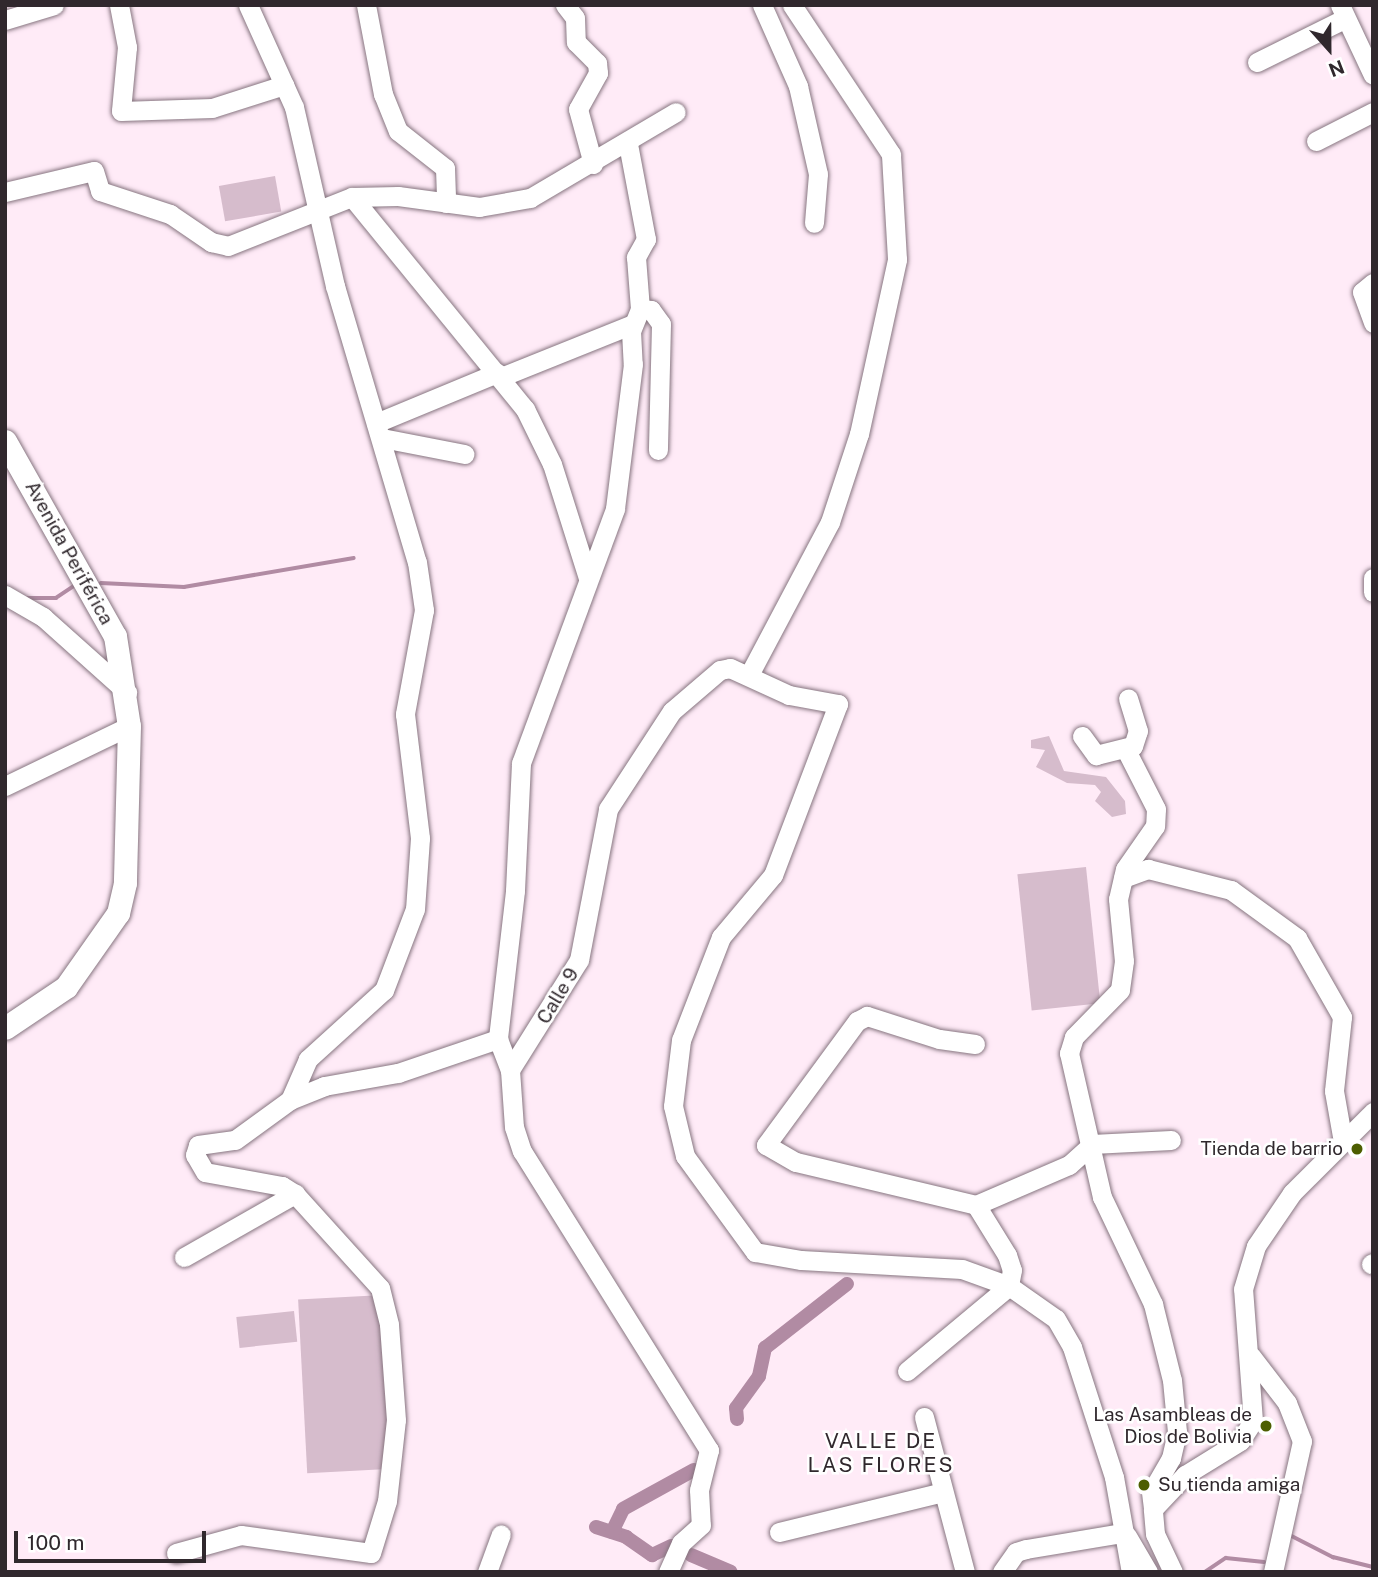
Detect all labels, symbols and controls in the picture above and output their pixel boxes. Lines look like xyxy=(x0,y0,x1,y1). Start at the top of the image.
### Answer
north arrow xyxy=(1294,14,1364,84)
text: N xyxy=(1326,56,1347,82)
street label: Avenida Periférica xyxy=(20,477,118,629)
street label: Calle 9 xyxy=(532,964,584,1028)
place label: Tienda de barrio xyxy=(1200,1138,1343,1160)
marker: Tienda de barrio xyxy=(1349,1141,1365,1157)
place label: Las Asambleas de Dios de Bolivia xyxy=(1093,1404,1252,1448)
marker: Las Asambleas de Dios de Bolivia xyxy=(1258,1418,1274,1434)
district label: VALLE DE LAS FLORES xyxy=(809,1428,953,1478)
place label: Su tienda amiga xyxy=(1158,1474,1300,1496)
marker: Su tienda amiga xyxy=(1136,1477,1152,1493)
scale bar xyxy=(18,1518,210,1562)
text: 100 m xyxy=(27,1530,84,1555)

